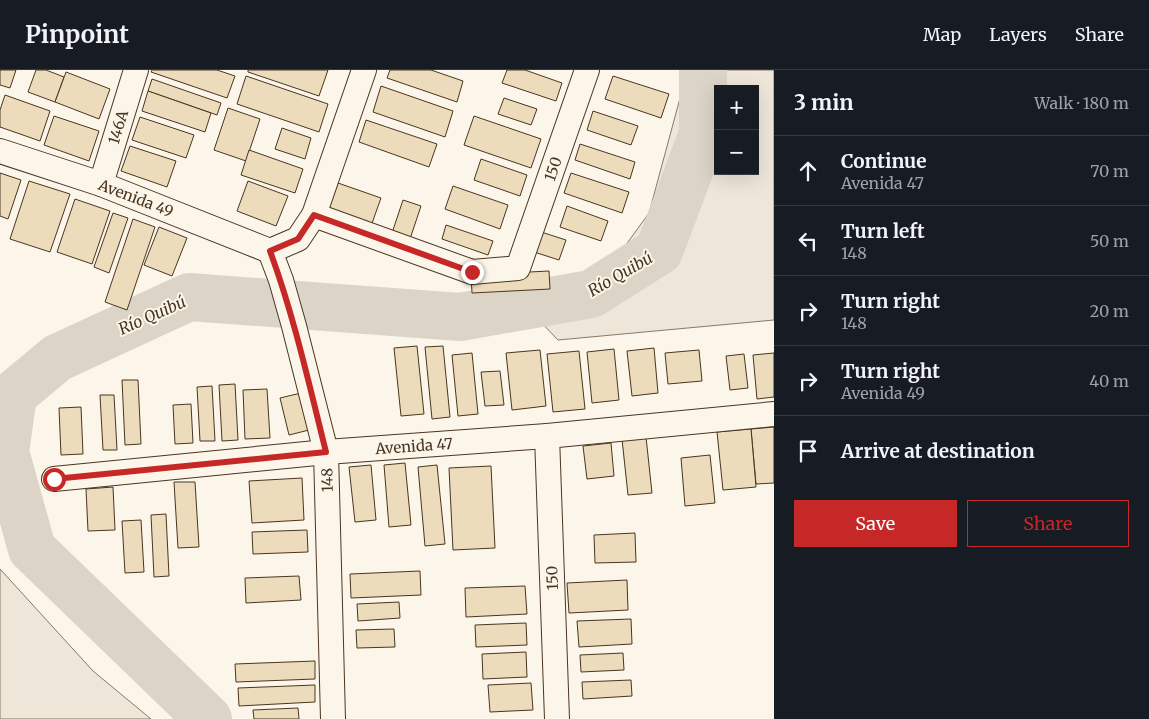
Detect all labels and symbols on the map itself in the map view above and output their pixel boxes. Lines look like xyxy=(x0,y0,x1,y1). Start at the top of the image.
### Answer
street label: 146A xyxy=(104,107,132,146)
street label: 150 xyxy=(540,154,566,184)
street label: Avenida 49 xyxy=(95,175,176,221)
water label: Río Quibú xyxy=(584,247,656,301)
route end xyxy=(461,261,484,284)
water label: Río Quibú xyxy=(115,291,189,339)
street label: Avenida 47 xyxy=(374,434,454,458)
route start xyxy=(43,468,66,491)
street label: 148 xyxy=(317,468,337,492)
street label: 150 xyxy=(542,565,562,591)

